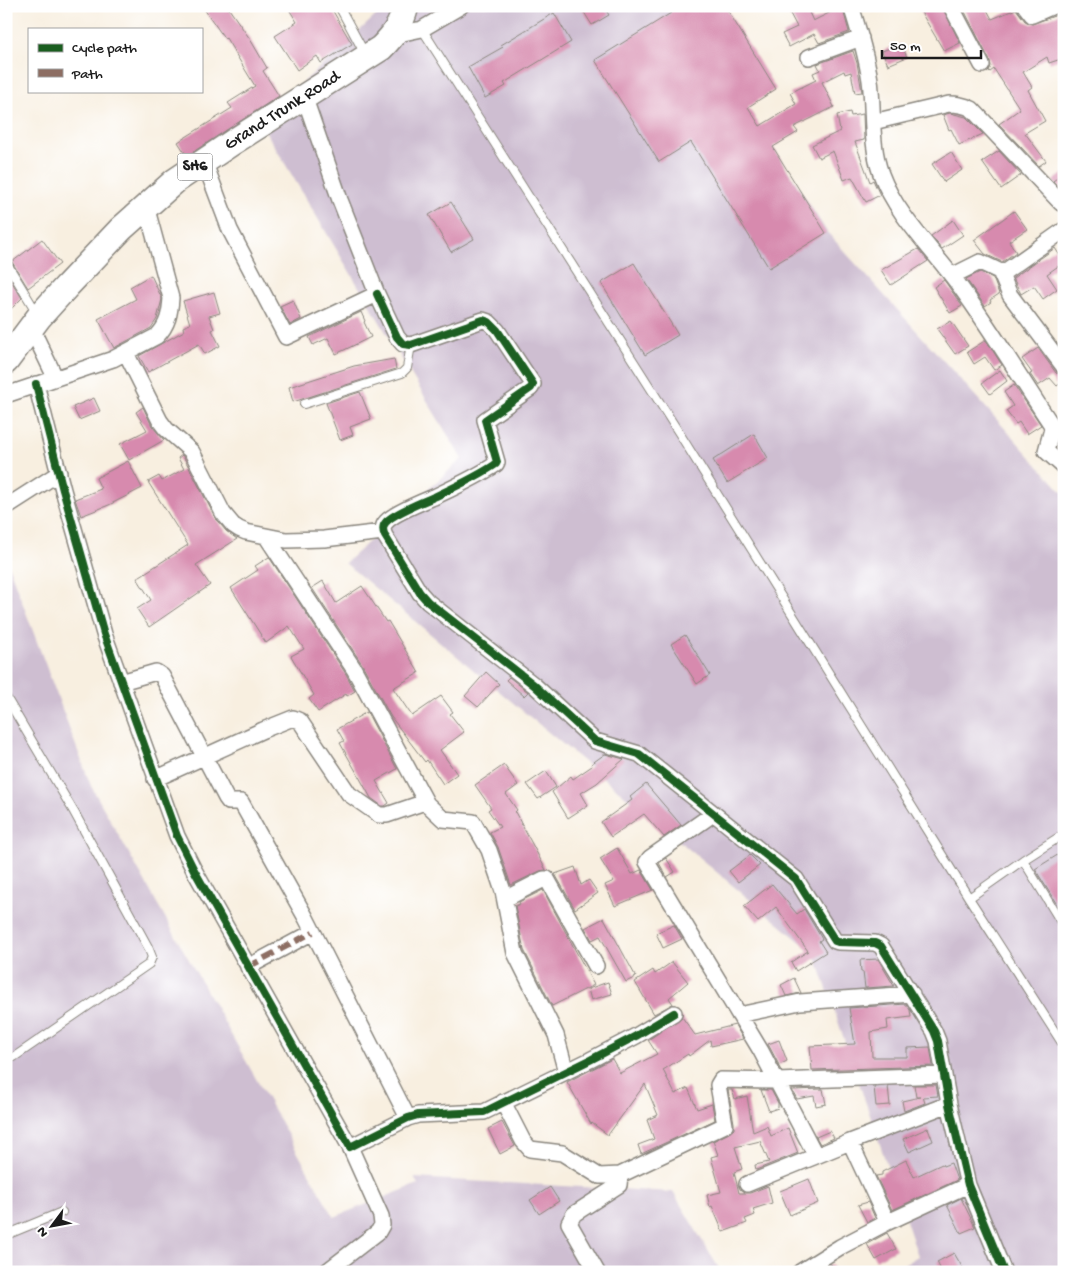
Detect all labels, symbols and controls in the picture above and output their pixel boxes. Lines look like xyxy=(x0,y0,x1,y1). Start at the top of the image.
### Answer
legend xyxy=(28,28,202,92)
scale bar xyxy=(882,28,981,60)
text: 50 m xyxy=(890,38,921,56)
text: Cycle path xyxy=(72,40,137,58)
street label: Grand Trunk Road xyxy=(221,65,345,155)
text: Path xyxy=(71,66,103,84)
road number: SH6 xyxy=(178,154,212,180)
north arrow xyxy=(28,1200,78,1250)
text: N xyxy=(33,1223,53,1240)

